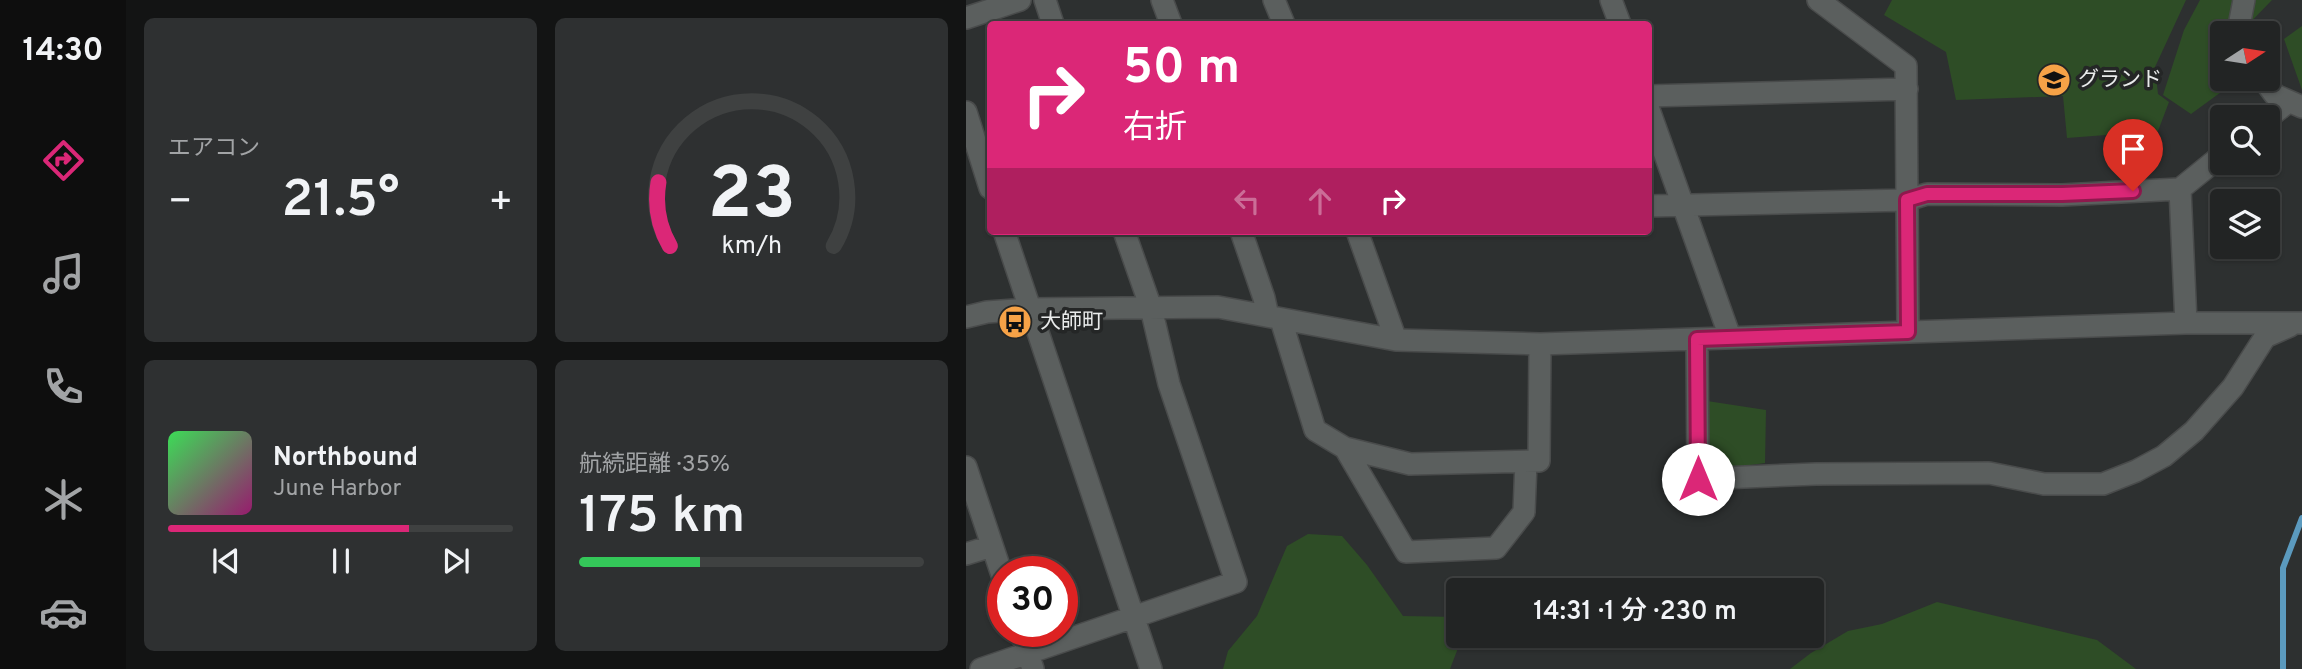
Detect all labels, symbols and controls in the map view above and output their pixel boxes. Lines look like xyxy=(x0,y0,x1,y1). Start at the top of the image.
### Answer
north arrow xyxy=(2210,21,2280,91)
map controls xyxy=(2210,21,2280,259)
text: 14:30 xyxy=(23,32,103,72)
text: 50 m xyxy=(1123,39,1240,101)
icon: right xyxy=(1008,49,1099,140)
school or university icon: グランド xyxy=(2035,61,2073,99)
place label: グランド xyxy=(2078,67,2162,94)
button: search xyxy=(2210,105,2280,175)
text: 右折 xyxy=(1123,109,1187,149)
pin xyxy=(2103,119,2163,191)
icon: arrive xyxy=(2114,130,2152,168)
text: エアコン xyxy=(168,135,260,164)
icon: directions xyxy=(39,136,88,185)
text: 23 xyxy=(707,152,796,244)
text: 21.5° xyxy=(282,169,399,235)
text: − xyxy=(168,179,193,228)
text: + xyxy=(488,179,513,228)
icon: left xyxy=(1228,182,1266,220)
icon: ahead xyxy=(1301,182,1339,220)
icon: right xyxy=(1374,182,1412,220)
button: layers xyxy=(2210,189,2280,259)
text: km/h xyxy=(721,231,782,263)
icon: music xyxy=(39,249,88,298)
bus stop icon: 大師町 xyxy=(996,303,1034,341)
place label: 大師町 xyxy=(1040,309,1103,336)
icon: phone xyxy=(39,362,88,411)
text: Northbound xyxy=(273,442,418,475)
position arrow xyxy=(1661,442,1735,516)
text: 航続距離 · 35% xyxy=(579,451,730,480)
icon: climate xyxy=(39,475,88,524)
text: June Harbor xyxy=(273,475,401,504)
text: 175 km xyxy=(579,485,745,551)
icon: previous xyxy=(207,542,245,580)
icon: pause xyxy=(322,542,360,580)
icon: next xyxy=(437,542,475,580)
speed limit sign: 30 xyxy=(987,556,1078,647)
icon: car xyxy=(39,588,88,637)
text: 14:31 · 1 分 · 230 m xyxy=(1533,596,1737,629)

